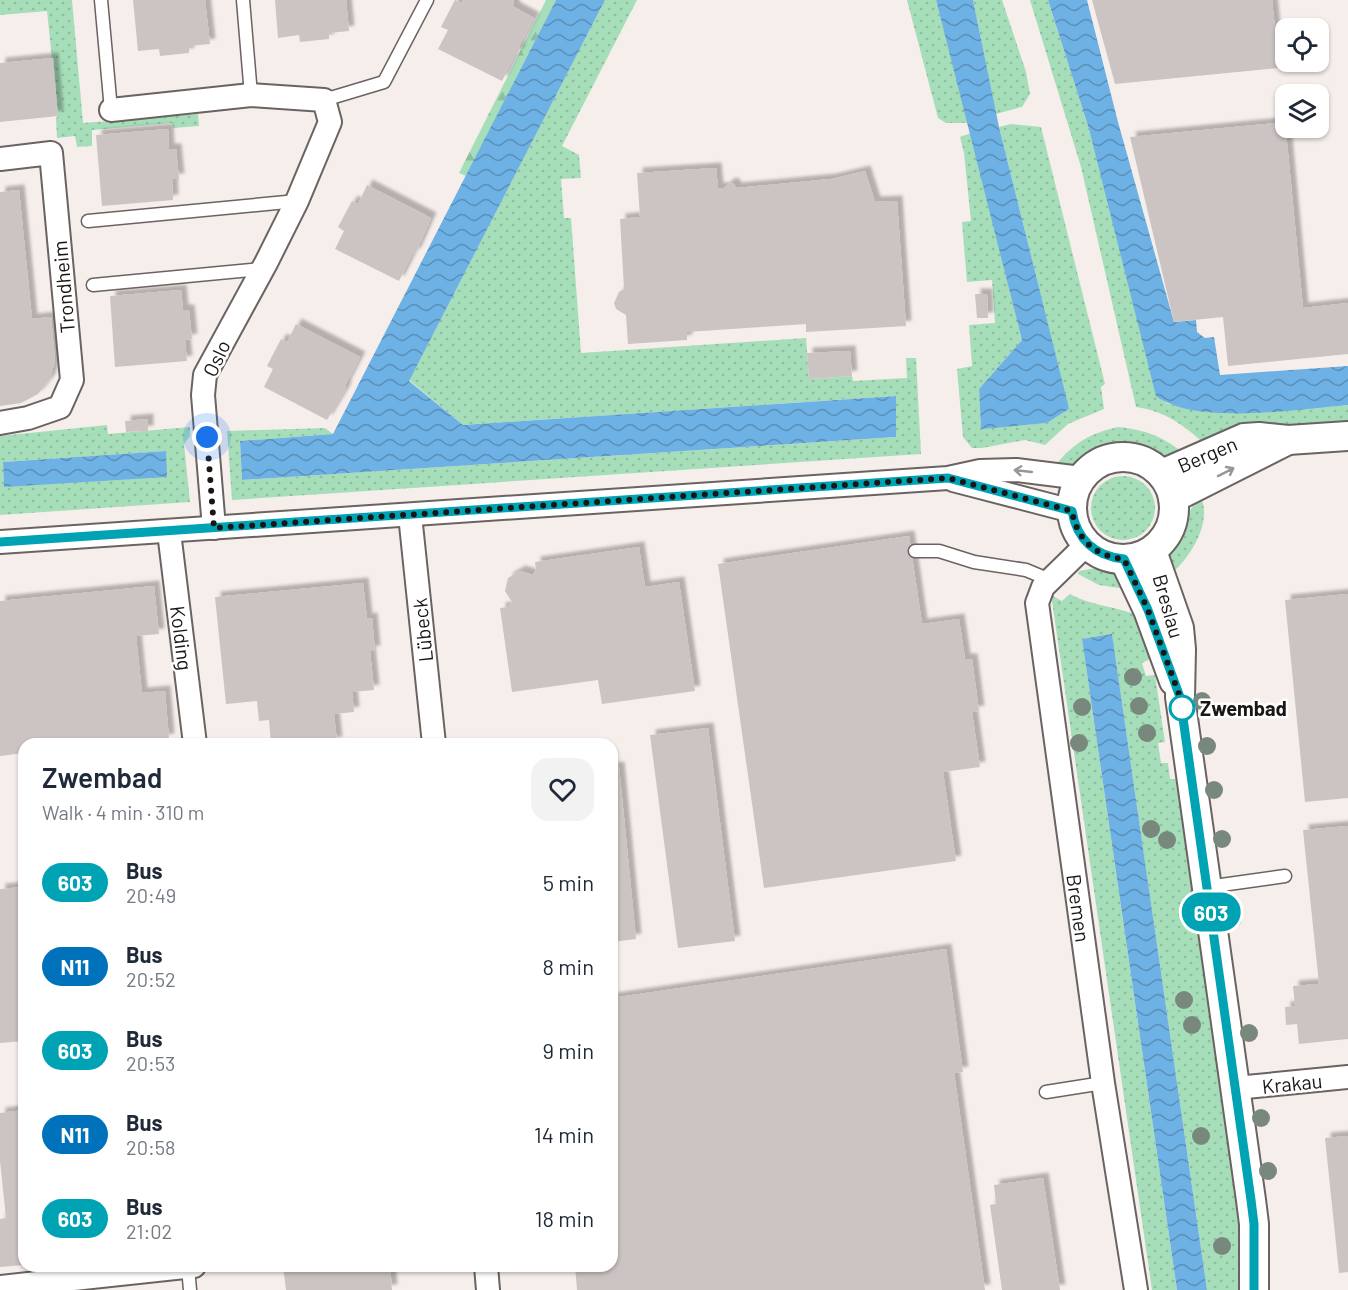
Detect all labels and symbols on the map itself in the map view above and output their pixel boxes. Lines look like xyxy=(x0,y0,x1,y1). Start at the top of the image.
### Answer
street label: Trondheim xyxy=(47,240,79,334)
street label: Oslo xyxy=(197,336,235,380)
your location xyxy=(192,422,222,452)
street label: Bergen xyxy=(1174,431,1240,477)
one-way arrow xyxy=(1014,465,1033,476)
one-way arrow xyxy=(1216,466,1234,478)
street label: Breslau xyxy=(1148,571,1190,641)
street label: Lübeck xyxy=(407,597,437,663)
street label: Kolding xyxy=(166,604,198,672)
marker: Zwembad xyxy=(1169,695,1195,721)
place label: Zwembad xyxy=(1200,696,1287,720)
street label: Bremen xyxy=(1062,873,1096,943)
line badge: 603 xyxy=(1176,892,1246,932)
street label: Krakau xyxy=(1261,1068,1323,1098)

